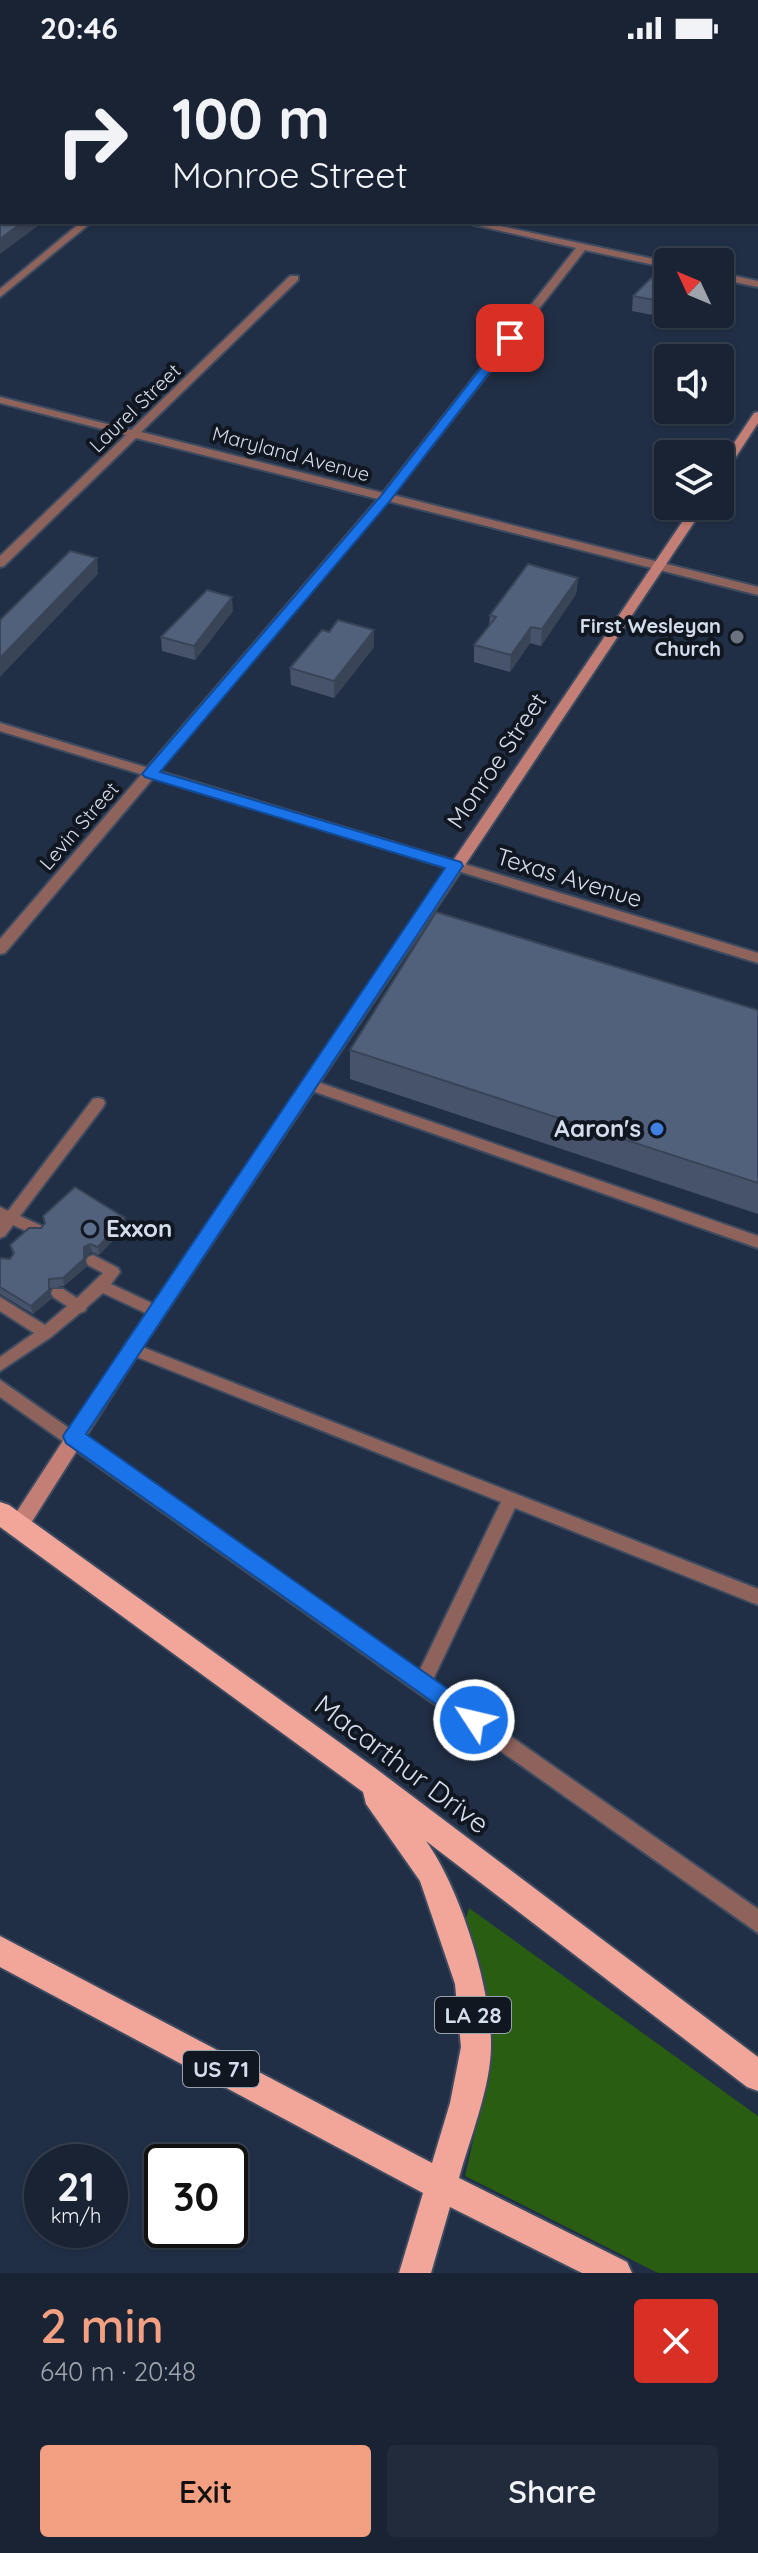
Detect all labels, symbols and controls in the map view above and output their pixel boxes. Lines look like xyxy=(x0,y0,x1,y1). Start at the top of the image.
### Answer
text: 20:46 xyxy=(40,9,118,47)
text: 100 m xyxy=(172,83,330,153)
icon: right xyxy=(40,88,144,192)
text: Monroe Street xyxy=(172,152,408,197)
north arrow xyxy=(654,248,734,328)
map controls xyxy=(654,248,734,520)
pin xyxy=(476,304,544,372)
icon: arrive xyxy=(488,316,532,360)
button: sound xyxy=(654,344,734,424)
street label: Laurel Street xyxy=(84,358,186,457)
street label: Maryland Avenue xyxy=(210,420,373,487)
button: layers xyxy=(654,440,734,520)
place label: First Wesleyan Church xyxy=(580,613,721,661)
marker: First Wesleyan Church xyxy=(728,628,746,646)
street label: Monroe Street xyxy=(440,687,553,834)
street label: Levin Street xyxy=(34,776,124,875)
street label: Texas Avenue xyxy=(493,841,646,913)
place label: Aaron's xyxy=(554,1113,641,1143)
marker: Aaron's xyxy=(648,1120,666,1138)
place label: Exxon xyxy=(106,1213,172,1243)
marker: Exxon xyxy=(81,1220,99,1238)
position arrow xyxy=(432,1678,516,1762)
street label: Macarthur Drive xyxy=(308,1687,497,1841)
road number: LA 28 xyxy=(435,1997,511,2033)
road number: US 71 xyxy=(183,2051,259,2087)
speed limit sign: 30 xyxy=(144,2144,248,2248)
text: 21 xyxy=(57,2161,95,2211)
text: km/h xyxy=(51,2203,101,2228)
text: 2 min xyxy=(40,2295,164,2355)
button: close xyxy=(634,2299,718,2383)
text: 640 m · 20:48 xyxy=(40,2355,196,2388)
button: Exit xyxy=(40,2445,371,2537)
button: Share xyxy=(387,2445,718,2537)

